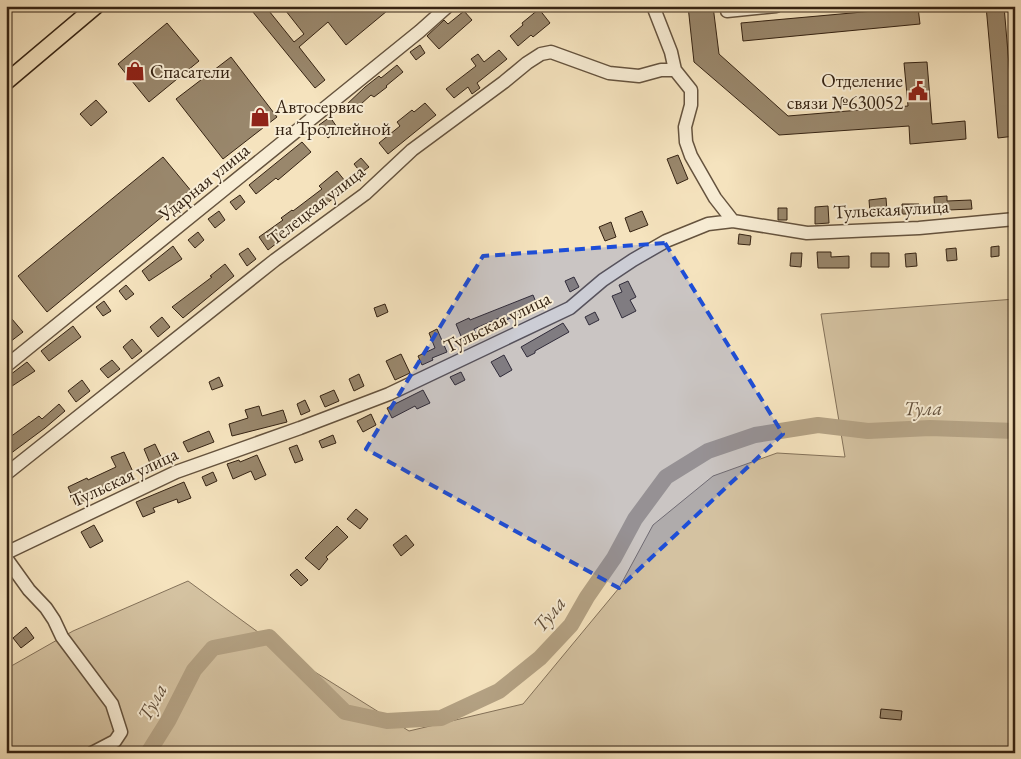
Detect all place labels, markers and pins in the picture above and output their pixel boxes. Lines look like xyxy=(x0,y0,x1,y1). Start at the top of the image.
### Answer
place label: Спасатели xyxy=(150,59,230,84)
shop icon: Спасатели xyxy=(124,60,146,82)
place label: Отделение связи №630052 xyxy=(787,68,903,115)
public building icon: Отделение связи №630052 xyxy=(907,80,929,102)
place label: Автосервис на Троллейной xyxy=(274,94,391,141)
shop icon: Автосервис на Троллейной xyxy=(249,106,271,128)

